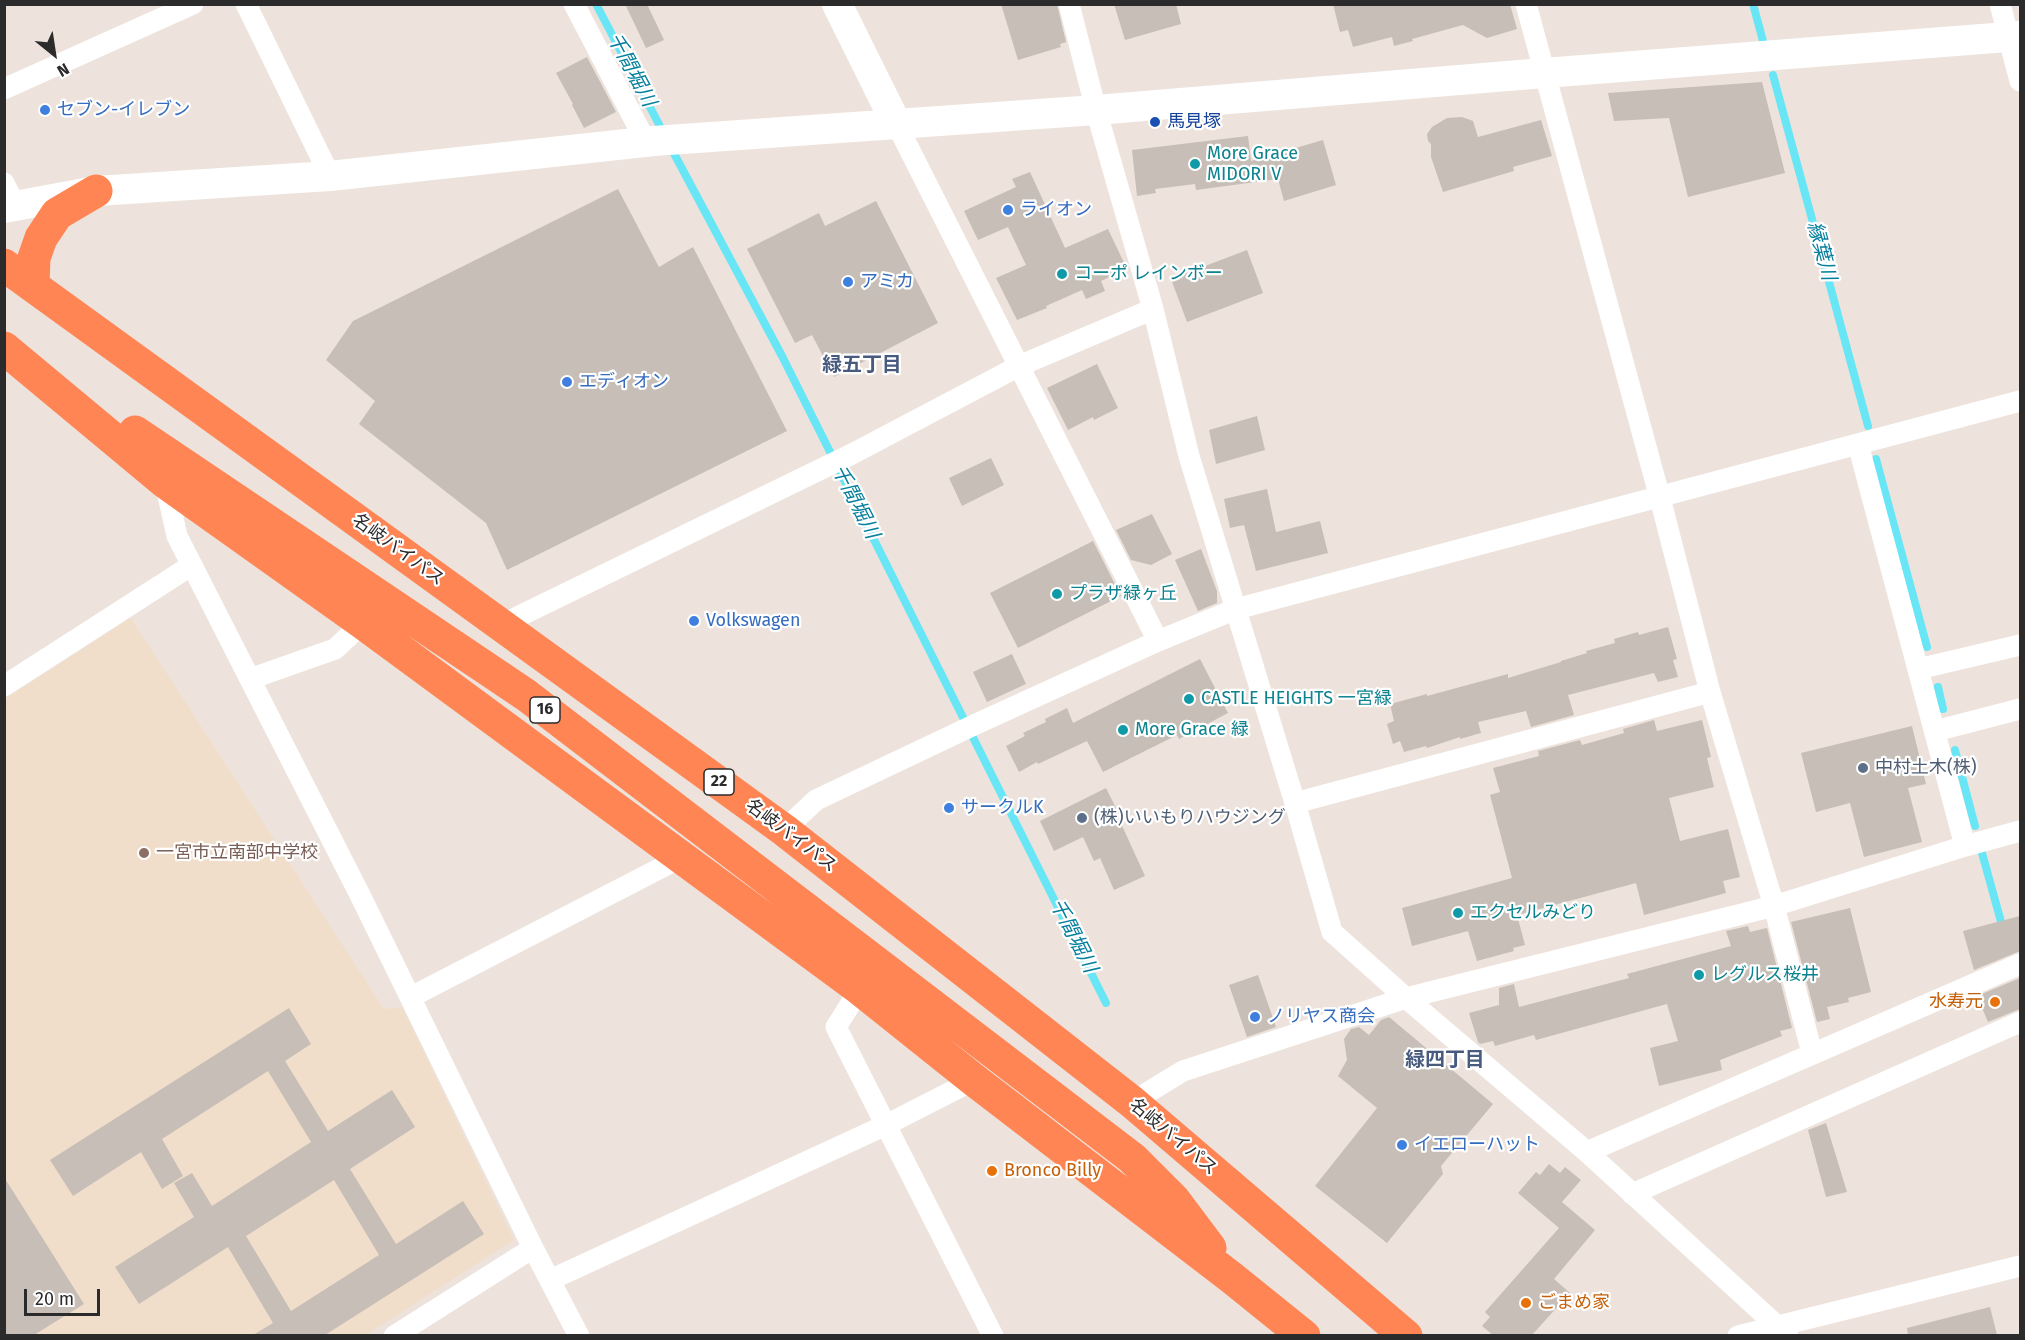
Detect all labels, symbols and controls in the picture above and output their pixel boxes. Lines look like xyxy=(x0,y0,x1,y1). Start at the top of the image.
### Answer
north arrow xyxy=(24,24,84,84)
water label: 千間堀川 xyxy=(602,29,660,111)
text: N xyxy=(54,59,73,81)
place label: セブン-イレブン xyxy=(57,99,190,121)
marker: セブン-イレブン xyxy=(38,103,52,117)
place label: 馬見塚 xyxy=(1167,111,1221,133)
marker: 馬見塚 xyxy=(1148,115,1162,129)
place label: More Grace MIDORI V xyxy=(1207,143,1298,186)
marker: More Grace MIDORI V xyxy=(1188,157,1202,171)
place label: ライオン xyxy=(1020,199,1092,221)
marker: ライオン xyxy=(1001,203,1015,217)
water label: 縁葉川 xyxy=(1802,219,1840,283)
place label: コーポ レインボー xyxy=(1074,263,1223,285)
marker: コーポ レインボー xyxy=(1055,267,1069,281)
place label: アミカ xyxy=(860,271,914,293)
marker: アミカ xyxy=(841,275,855,289)
district label: 緑五丁目 xyxy=(822,353,902,377)
place label: エディオン xyxy=(579,371,669,393)
marker: エディオン xyxy=(560,375,574,389)
water label: 千間堀川 xyxy=(826,461,884,543)
street label: 名岐バイパス xyxy=(348,510,448,590)
place label: プラザ緑ヶ丘 xyxy=(1069,583,1177,605)
marker: プラザ緑ヶ丘 xyxy=(1050,587,1064,601)
place label: Volkswagen xyxy=(706,610,800,632)
marker: Volkswagen xyxy=(687,614,701,628)
place label: CASTLE HEIGHTS 一宮緑 xyxy=(1201,688,1392,710)
marker: CASTLE HEIGHTS 一宮緑 xyxy=(1182,692,1196,706)
road number: 16 xyxy=(530,697,560,723)
place label: More Grace 緑 xyxy=(1135,719,1249,741)
marker: More Grace 緑 xyxy=(1116,723,1130,737)
place label: 中村土木(株) xyxy=(1875,757,1977,779)
marker: 中村土木(株) xyxy=(1856,761,1870,775)
road number: 22 xyxy=(704,769,734,795)
street label: 名岐バイパス xyxy=(741,795,841,877)
place label: サークルK xyxy=(961,797,1044,819)
marker: サークルK xyxy=(942,801,956,815)
place label: (株)いいもりハウジング xyxy=(1094,807,1286,829)
marker: (株)いいもりハウジング xyxy=(1075,811,1089,825)
place label: 一宮市立南部中学校 xyxy=(156,842,318,864)
marker: 一宮市立南部中学校 xyxy=(137,846,151,860)
water label: 千間堀川 xyxy=(1044,895,1102,977)
place label: エクセルみどり xyxy=(1470,902,1596,924)
marker: エクセルみどり xyxy=(1451,906,1465,920)
place label: レグルス桜井 xyxy=(1711,964,1819,986)
marker: レグルス桜井 xyxy=(1692,968,1706,982)
place label: 水寿元 xyxy=(1929,991,1983,1013)
marker: 水寿元 xyxy=(1988,995,2002,1009)
place label: ノリヤス商会 xyxy=(1267,1006,1375,1028)
marker: ノリヤス商会 xyxy=(1248,1010,1262,1024)
district label: 緑四丁目 xyxy=(1405,1048,1485,1072)
street label: 名岐バイパス xyxy=(1125,1094,1221,1180)
place label: イエローハット xyxy=(1414,1134,1540,1156)
marker: イエローハット xyxy=(1395,1138,1409,1152)
place label: Bronco Billy xyxy=(1004,1160,1101,1182)
marker: Bronco Billy xyxy=(985,1164,999,1178)
scale bar xyxy=(27,1277,104,1315)
text: 20 m xyxy=(35,1288,74,1310)
place label: ごまめ家 xyxy=(1538,1292,1610,1314)
marker: ごまめ家 xyxy=(1519,1296,1533,1310)

